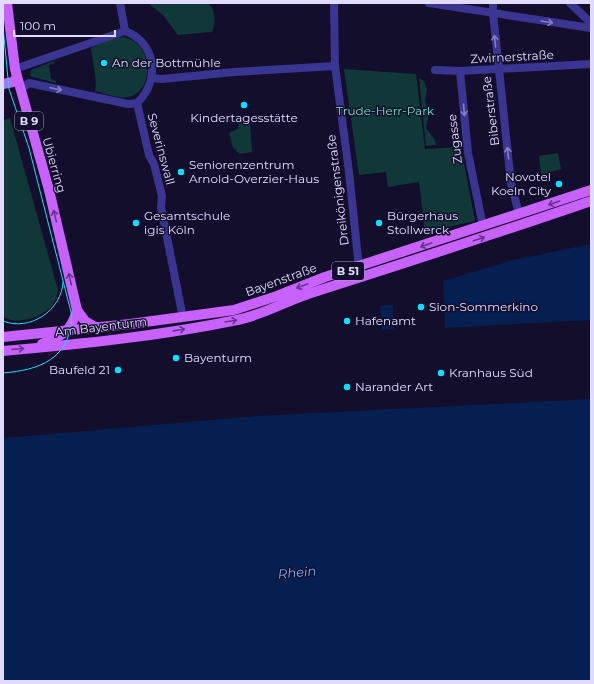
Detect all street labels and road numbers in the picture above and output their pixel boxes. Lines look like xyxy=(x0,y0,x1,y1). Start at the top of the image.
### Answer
street label: Zwirnerstraße xyxy=(470,47,554,66)
street label: Biberstraße xyxy=(479,75,502,147)
street label: Severinswall xyxy=(145,111,178,186)
road number: B 9 xyxy=(15,112,43,130)
street label: Zugasse xyxy=(444,113,465,165)
street label: Dreikönigenstraße xyxy=(323,134,352,246)
street label: Ubierring xyxy=(39,135,70,194)
street label: Bayenstraße xyxy=(243,260,319,299)
road number: B 51 xyxy=(332,262,364,280)
street label: Am Bayenturm xyxy=(54,313,148,340)

